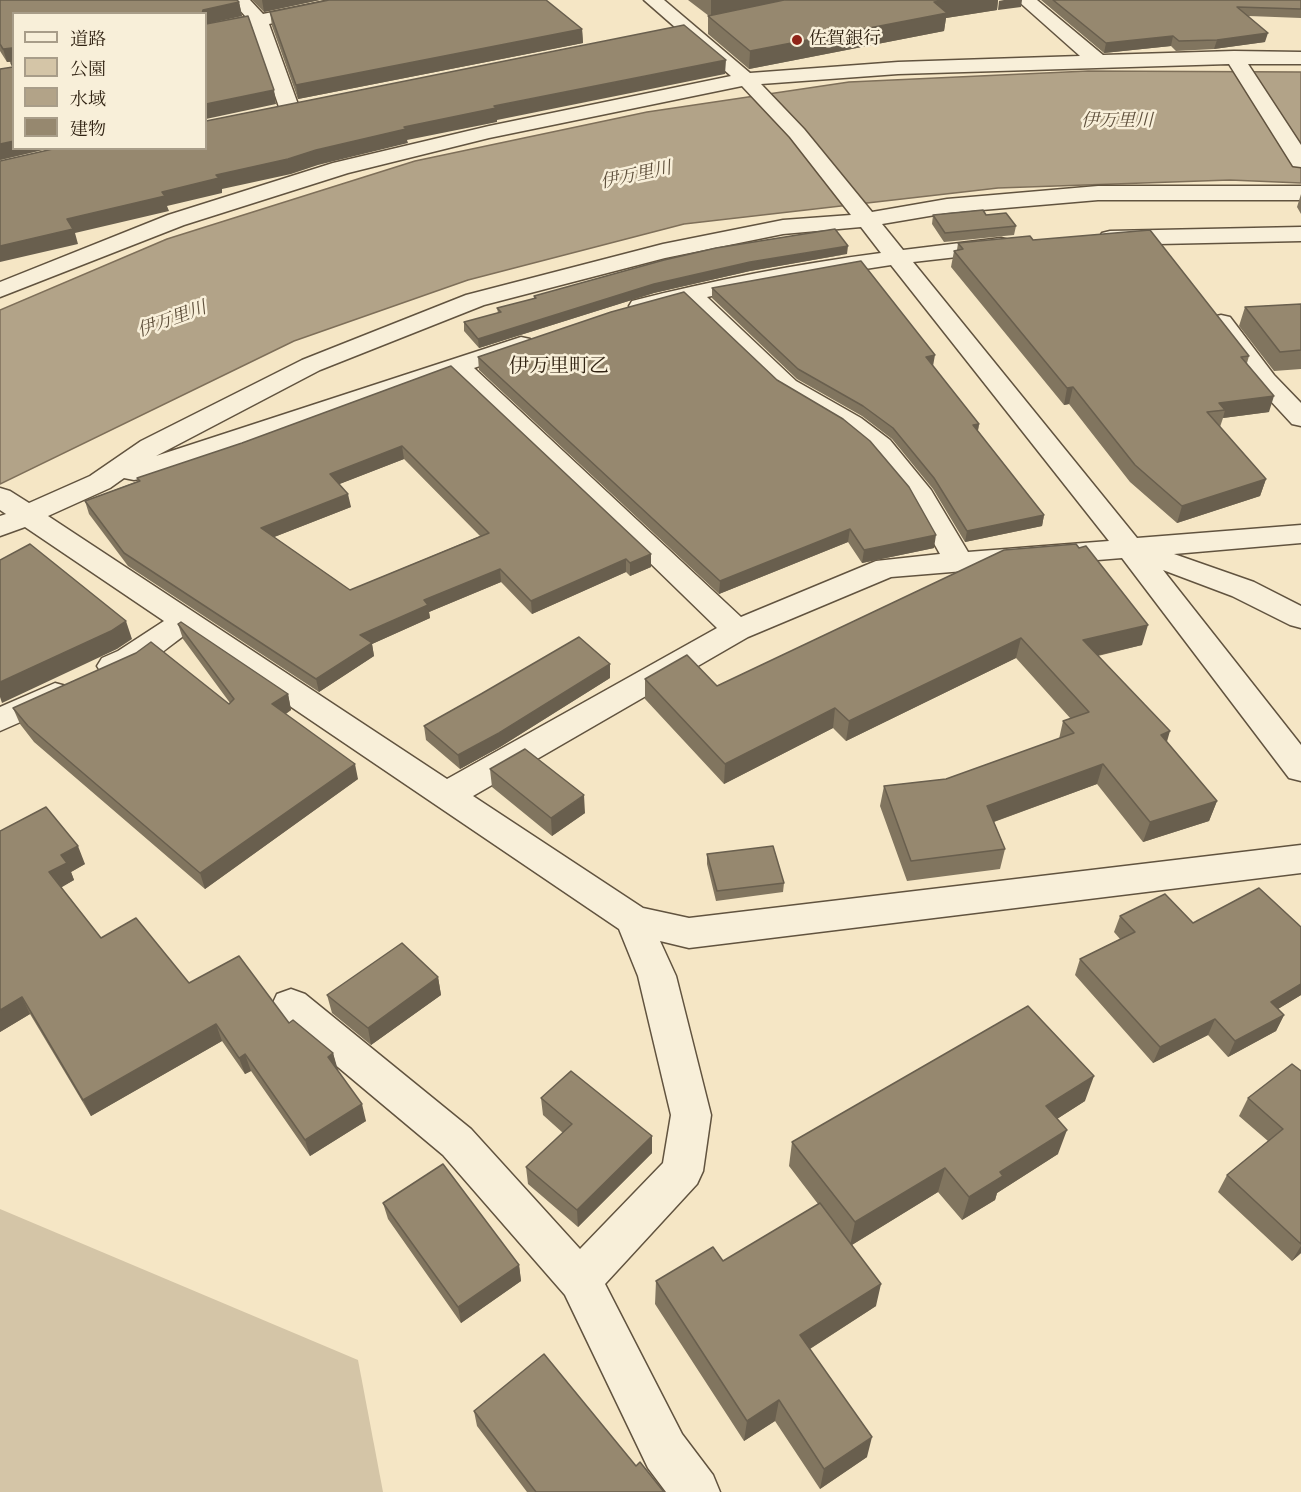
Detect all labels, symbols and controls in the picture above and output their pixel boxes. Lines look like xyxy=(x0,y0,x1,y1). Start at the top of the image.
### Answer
legend xyxy=(12,12,207,150)
text: 道路 xyxy=(70,29,106,50)
place label: 佐賀銀行 xyxy=(809,29,881,51)
marker: 佐賀銀行 xyxy=(790,33,804,47)
text: 公園 xyxy=(70,59,106,80)
text: 水域 xyxy=(70,89,106,110)
water label: 伊万里川 xyxy=(1081,111,1153,133)
text: 建物 xyxy=(70,119,106,140)
water label: 伊万里川 xyxy=(599,158,673,194)
water label: 伊万里川 xyxy=(134,298,210,342)
district label: 伊万里町乙 xyxy=(509,355,609,379)

